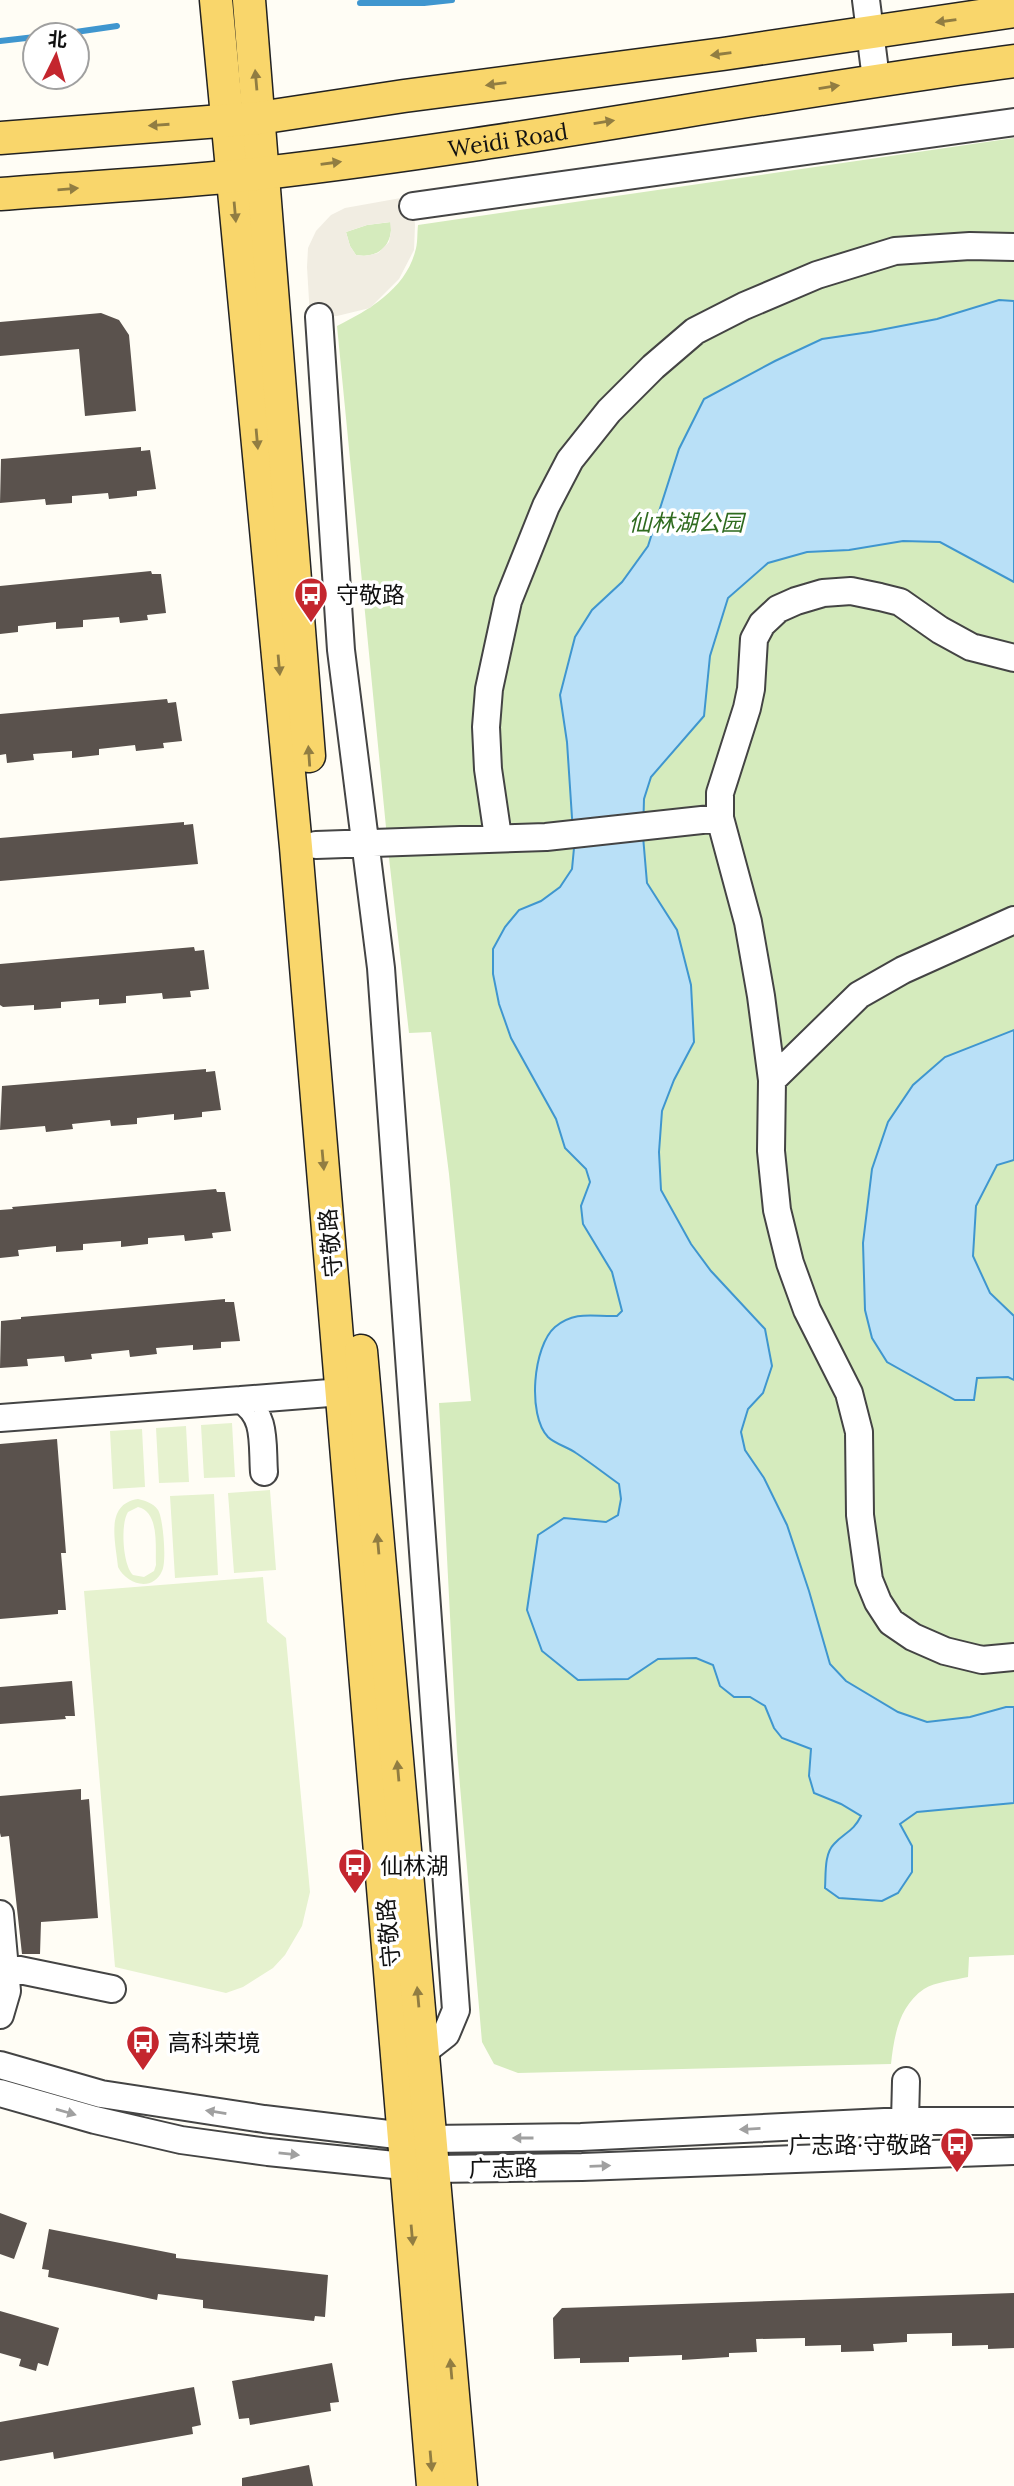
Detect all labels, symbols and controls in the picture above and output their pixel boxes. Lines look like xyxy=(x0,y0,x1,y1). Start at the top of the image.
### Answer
one-way arrow xyxy=(935,15,957,26)
north arrow xyxy=(21,21,91,91)
text: 北 xyxy=(47,26,68,52)
one-way arrow xyxy=(710,49,732,60)
one-way arrow xyxy=(250,69,261,91)
one-way arrow xyxy=(485,79,507,90)
one-way arrow xyxy=(818,81,840,92)
street label: Weidi Road xyxy=(446,116,570,163)
one-way arrow xyxy=(593,116,615,127)
one-way arrow xyxy=(148,120,170,131)
one-way arrow xyxy=(320,158,342,169)
one-way arrow xyxy=(57,183,79,194)
one-way arrow xyxy=(230,202,241,224)
one-way arrow xyxy=(252,428,263,450)
park label: 仙林湖公园 xyxy=(629,508,747,537)
bus stop icon: 守敬路 xyxy=(292,575,330,624)
place label: 守敬路 xyxy=(336,580,405,609)
one-way arrow xyxy=(273,655,284,677)
one-way arrow xyxy=(303,745,314,767)
one-way arrow xyxy=(318,1150,329,1172)
street label: 守敬路 xyxy=(313,1207,347,1279)
one-way arrow xyxy=(372,1533,383,1555)
one-way arrow xyxy=(392,1760,403,1782)
bus stop icon: 仙林湖 xyxy=(336,1846,374,1895)
place label: 仙林湖 xyxy=(380,1851,449,1880)
street label: 守敬路 xyxy=(371,1897,405,1969)
one-way arrow xyxy=(412,1986,423,2008)
bus stop icon: 高科荣境 xyxy=(124,2023,162,2072)
place label: 高科荣境 xyxy=(168,2028,260,2057)
one-way arrow xyxy=(205,2106,227,2117)
one-way arrow xyxy=(55,2107,76,2117)
one-way arrow xyxy=(739,2124,761,2135)
bus stop icon: 广志路·守敬路 xyxy=(938,2125,976,2174)
place label: 广志路·守敬路 xyxy=(788,2130,932,2159)
one-way arrow xyxy=(511,2132,533,2144)
one-way arrow xyxy=(278,2149,300,2160)
street label: 广志路 xyxy=(468,2153,538,2183)
one-way arrow xyxy=(589,2161,611,2172)
one-way arrow xyxy=(407,2224,418,2246)
one-way arrow xyxy=(445,2358,456,2380)
one-way arrow xyxy=(426,2450,437,2472)

